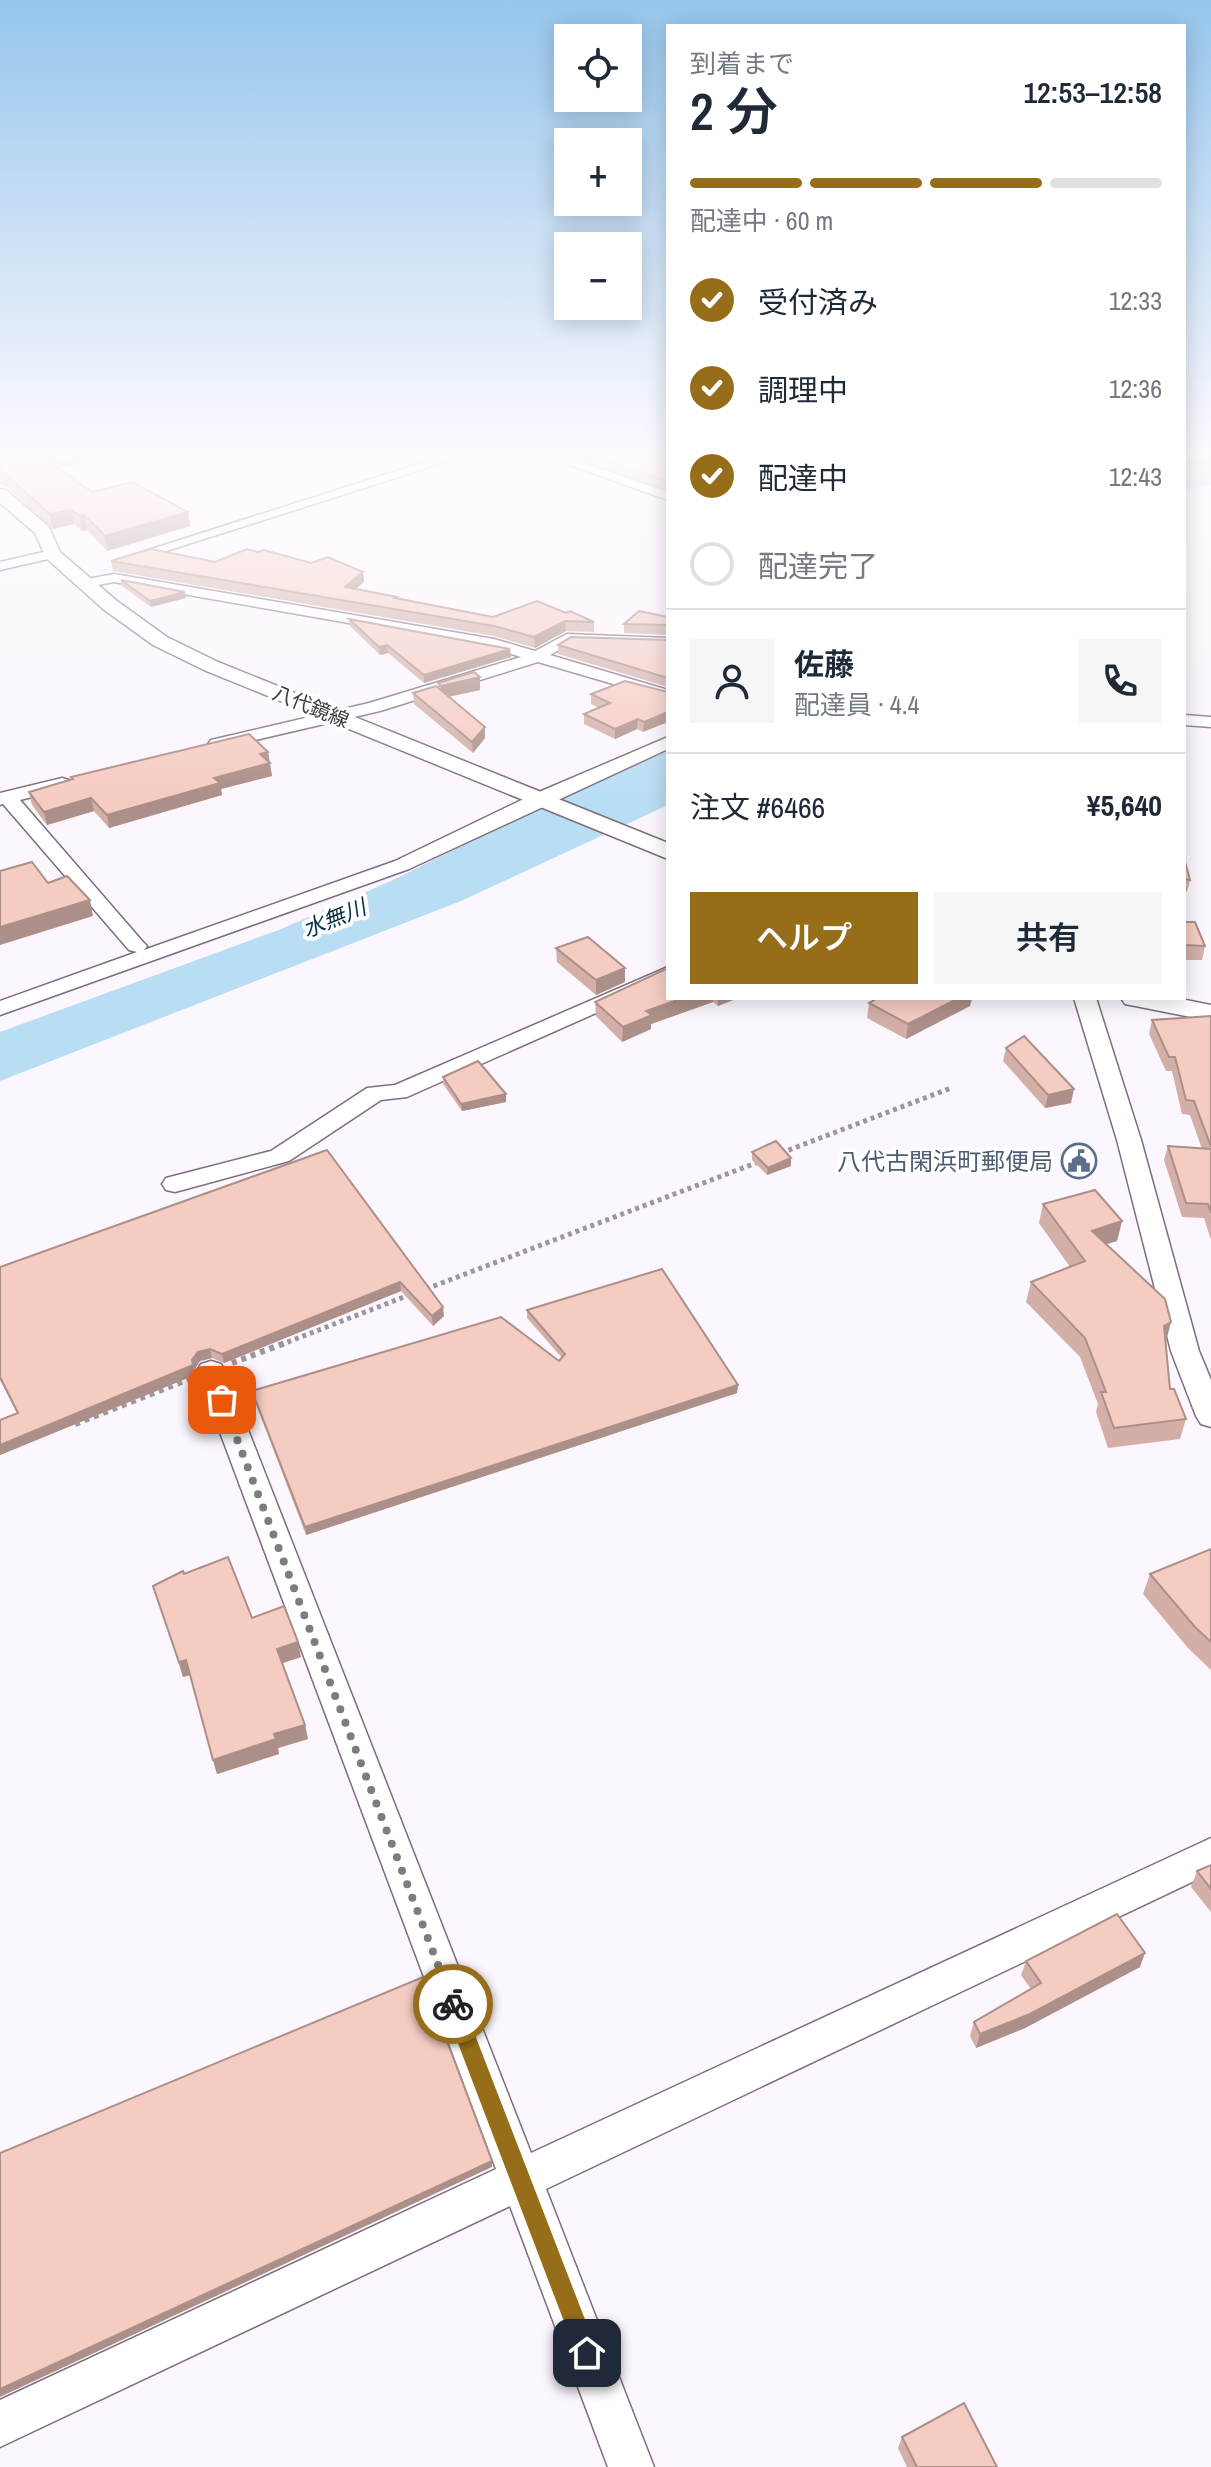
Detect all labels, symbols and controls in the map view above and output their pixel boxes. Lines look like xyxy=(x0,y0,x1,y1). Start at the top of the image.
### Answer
map controls xyxy=(554,24,642,320)
button: locate xyxy=(554,24,642,112)
text: 到着まで xyxy=(690,46,794,81)
text: 12:53–12:58 xyxy=(1023,72,1162,112)
text: 2 分 xyxy=(690,76,778,146)
button: + xyxy=(554,128,642,216)
text: 配達中 · 60 m xyxy=(690,203,833,238)
button: − xyxy=(554,232,642,320)
icon: check xyxy=(690,278,734,322)
text: 受付済み xyxy=(758,282,878,322)
text: 12:33 xyxy=(1109,283,1162,318)
icon: check xyxy=(690,366,734,410)
text: 調理中 xyxy=(758,370,848,410)
text: 12:36 xyxy=(1109,371,1162,406)
icon: check xyxy=(690,454,734,498)
text: 配達中 xyxy=(758,458,848,498)
text: 12:43 xyxy=(1109,459,1162,494)
text: 配達完了 xyxy=(758,546,878,586)
button: person xyxy=(690,639,774,723)
button: phone xyxy=(1078,639,1162,723)
text: 佐藤 xyxy=(794,644,854,684)
street label: 八代鏡線 xyxy=(269,678,353,734)
text: 配達員 · 4.4 xyxy=(794,687,919,722)
text: ¥5,640 xyxy=(1087,785,1162,825)
text: 注文 #6466 xyxy=(690,787,825,827)
water label: 水無川 xyxy=(298,891,372,944)
button: ヘルプ xyxy=(690,892,918,984)
button: 共有 xyxy=(934,892,1162,984)
public building icon: 八代古閑浜町郵便局 xyxy=(1060,1142,1098,1180)
place label: 八代古閑浜町郵便局 xyxy=(837,1145,1053,1177)
pin xyxy=(188,1366,256,1434)
icon: bag xyxy=(200,1378,244,1422)
courier xyxy=(413,1964,493,2044)
icon: bike xyxy=(431,1982,475,2026)
pin xyxy=(553,2319,621,2387)
icon: home xyxy=(565,2331,609,2375)

